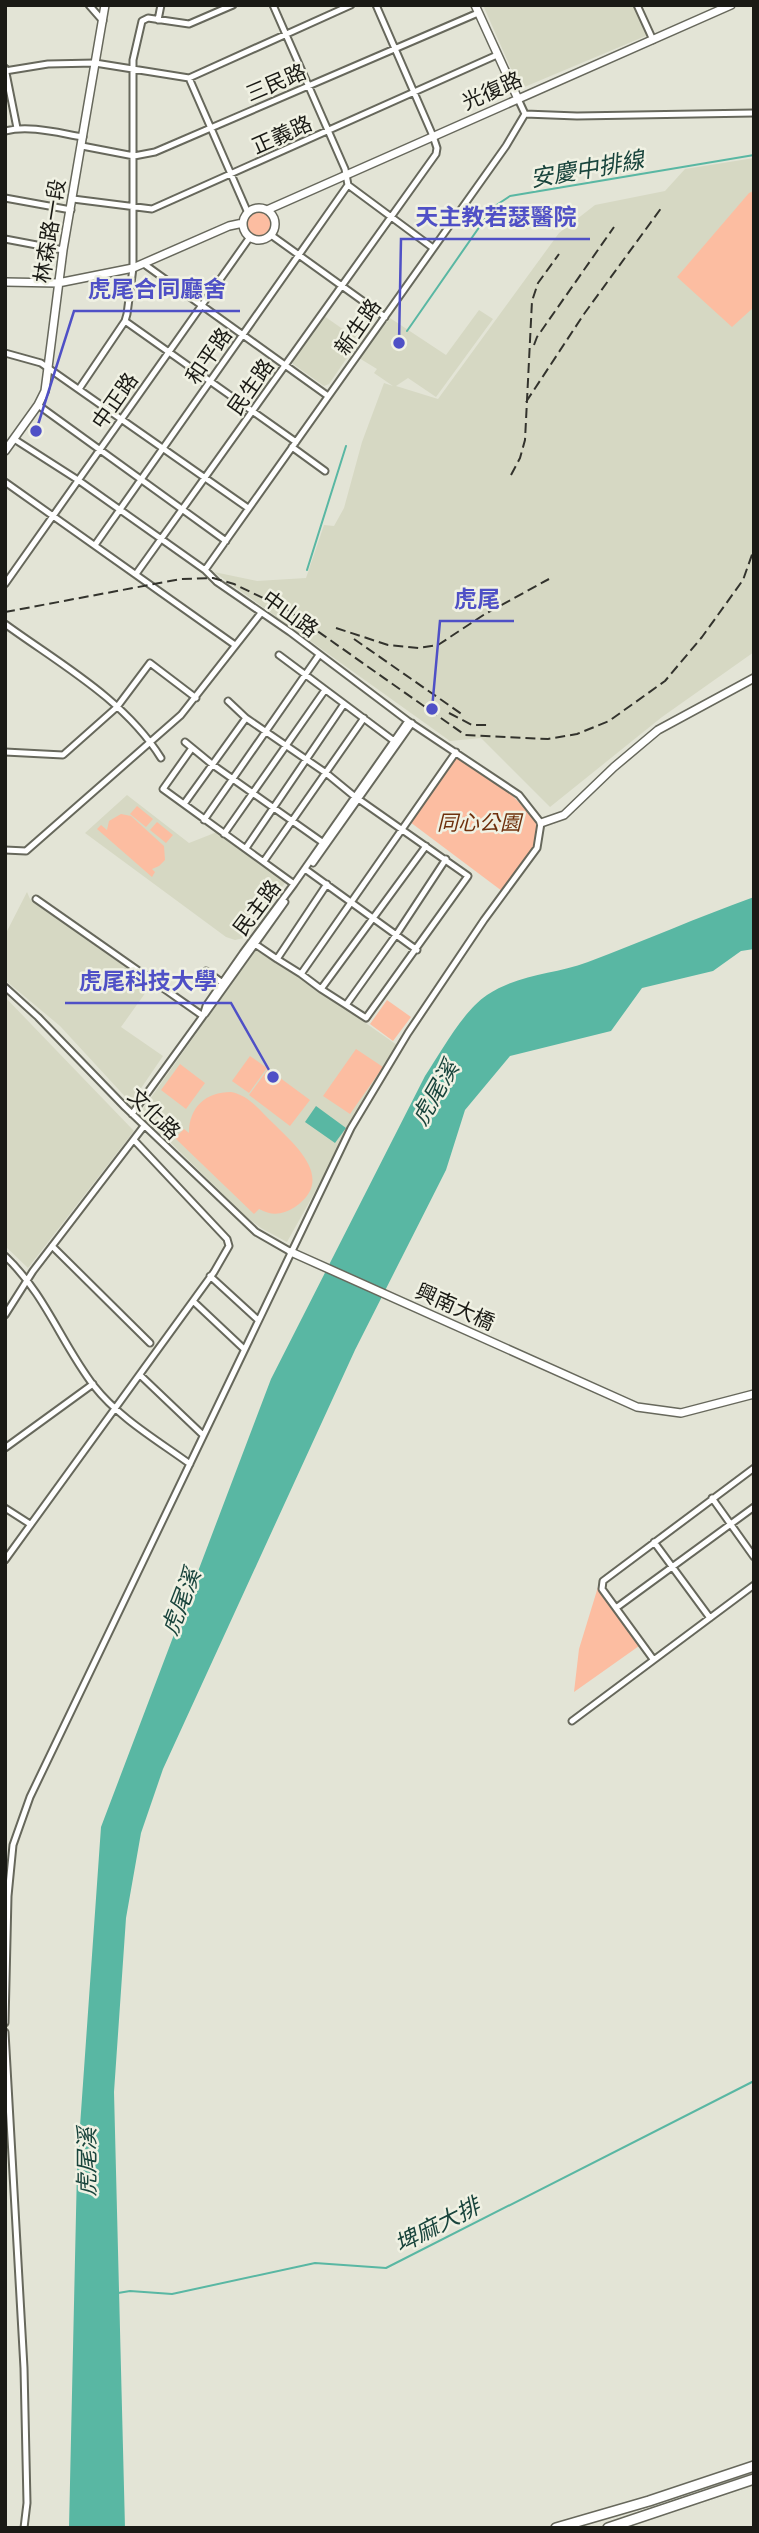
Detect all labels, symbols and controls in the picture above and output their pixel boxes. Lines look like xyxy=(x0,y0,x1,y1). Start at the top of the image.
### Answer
street label: 三民路 xyxy=(242,59,310,107)
street label: 光復路 xyxy=(458,66,526,116)
street label: 正義路 xyxy=(248,110,316,160)
water label: 安慶中排線 xyxy=(528,145,649,193)
street label: 林森路一段 xyxy=(29,177,71,285)
callout: 天主教若瑟醫院 xyxy=(401,195,590,239)
text: 天主教若瑟醫院 xyxy=(416,203,577,231)
callout: 虎尾合同廳舍 xyxy=(74,267,240,311)
text: 虎尾合同廳舍 xyxy=(88,275,226,303)
street label: 新生路 xyxy=(329,294,387,360)
street label: 和平路 xyxy=(180,323,238,389)
street label: 民生路 xyxy=(222,354,280,420)
street label: 中正路 xyxy=(86,368,144,434)
callout: 虎尾 xyxy=(440,577,514,621)
street label: 中山路 xyxy=(257,585,323,643)
text: 虎尾 xyxy=(454,585,500,613)
park label: 同心公園 xyxy=(437,810,524,836)
street label: 民主路 xyxy=(228,875,286,941)
callout: 虎尾科技大學 xyxy=(65,959,231,1003)
text: 虎尾科技大學 xyxy=(79,967,217,995)
water label: 虎尾溪 xyxy=(406,1054,466,1130)
street label: 文化路 xyxy=(122,1083,186,1145)
street label: 興南大橋 xyxy=(411,1278,499,1336)
water label: 虎尾溪 xyxy=(156,1562,208,1639)
water label: 虎尾溪 xyxy=(73,2125,101,2197)
water label: 埤麻大排 xyxy=(390,2190,487,2258)

